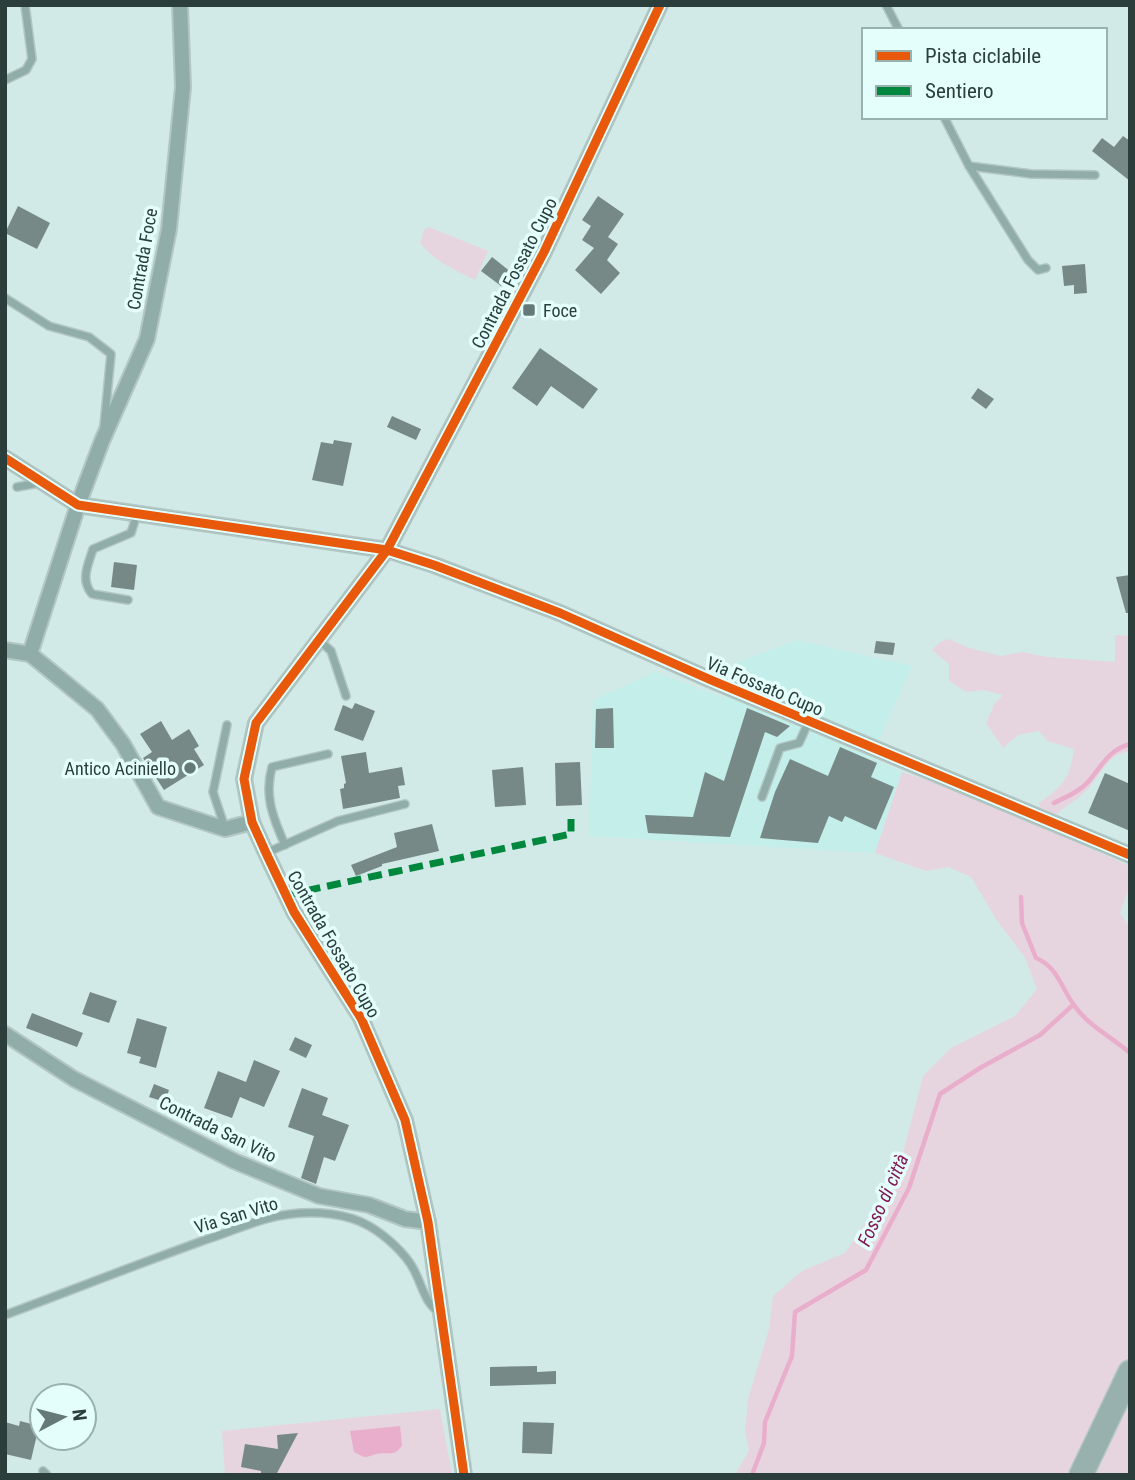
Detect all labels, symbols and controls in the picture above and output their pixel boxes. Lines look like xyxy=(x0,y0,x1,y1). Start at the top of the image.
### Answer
legend xyxy=(862,28,1107,119)
text: Pista ciclabile xyxy=(925,44,1041,68)
text: Sentiero xyxy=(925,79,994,103)
street label: Contrada Fossato Cupo xyxy=(467,194,561,352)
street label: Contrada Foce xyxy=(123,206,161,312)
place label: Foce xyxy=(543,300,577,321)
marker: Foce xyxy=(521,302,537,318)
street label: Via Fossato Cupo xyxy=(704,652,826,720)
place label: Antico Aciniello xyxy=(65,758,176,779)
marker: Antico Aciniello xyxy=(182,760,198,776)
street label: Contrada Fossato Cupo xyxy=(283,867,385,1021)
street label: Contrada San Vito xyxy=(156,1092,280,1166)
water label: Fosso di città xyxy=(852,1150,914,1250)
street label: Via San Vito xyxy=(192,1192,280,1238)
north arrow xyxy=(28,1382,98,1452)
text: N xyxy=(67,1408,92,1422)

